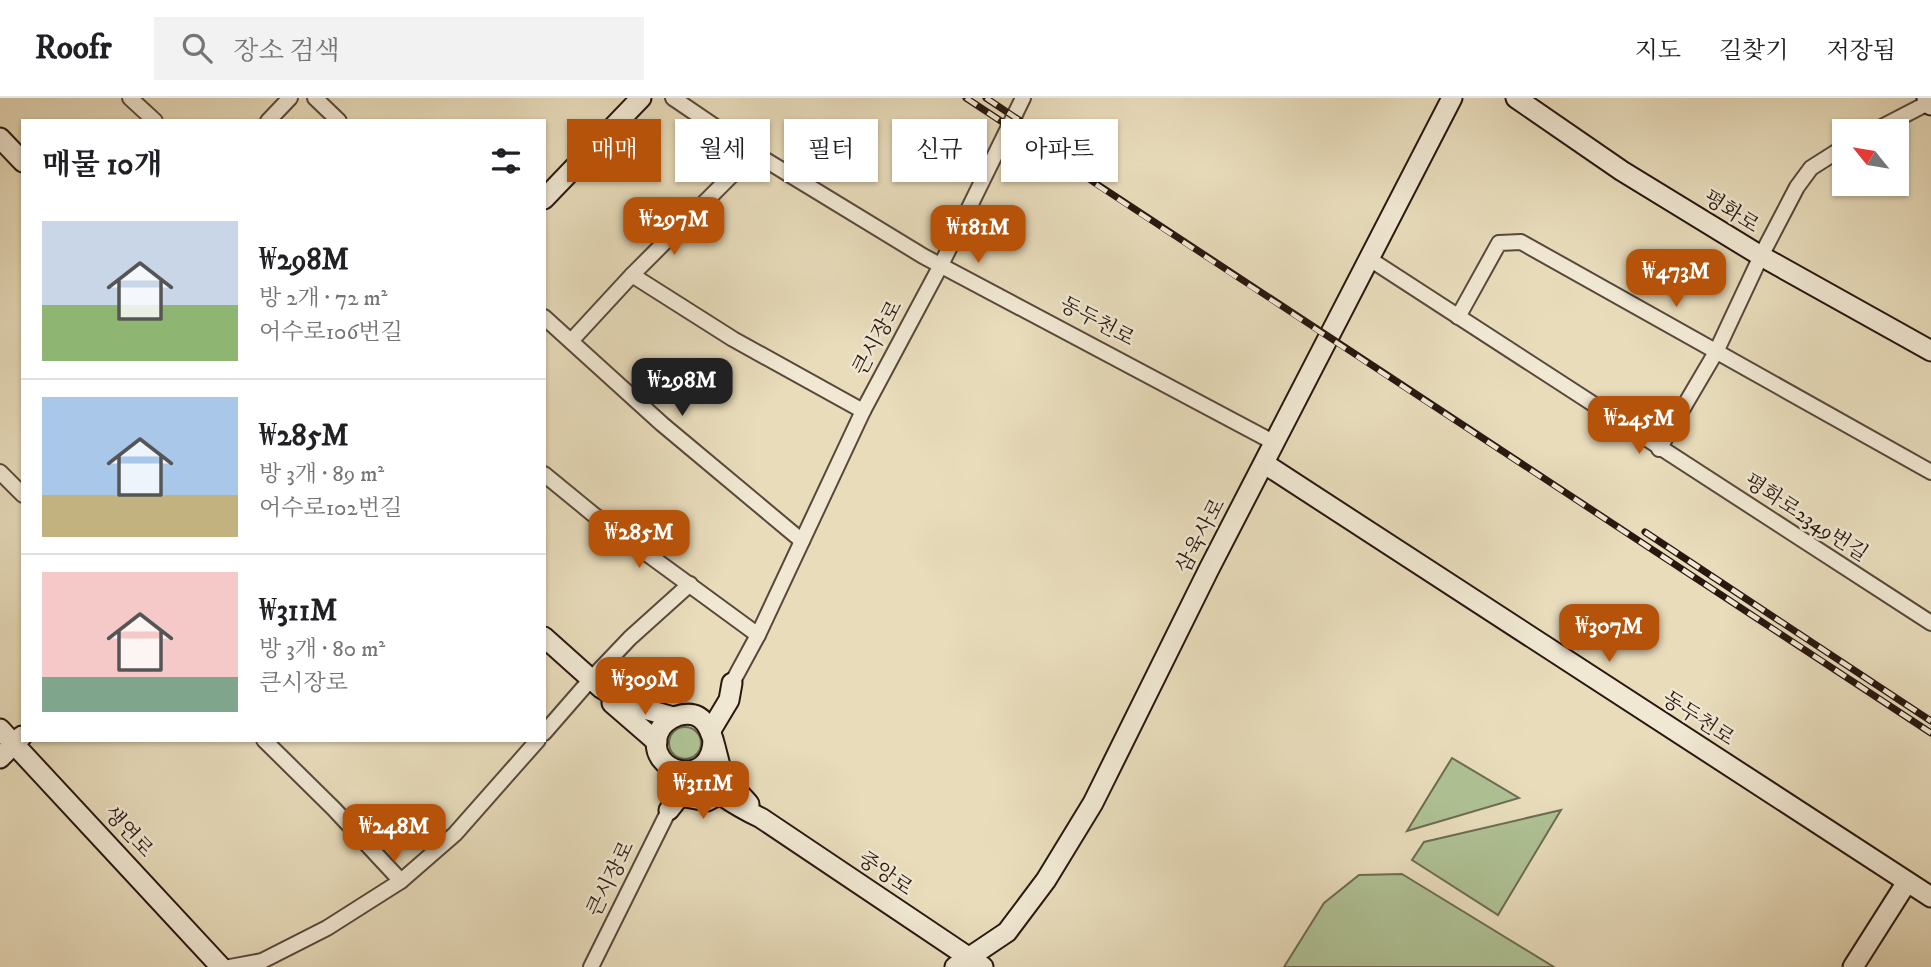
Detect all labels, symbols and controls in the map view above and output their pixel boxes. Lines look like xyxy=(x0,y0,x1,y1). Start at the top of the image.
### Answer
search box xyxy=(154,17,644,80)
text: Roofr xyxy=(35,28,112,69)
icon: search xyxy=(178,29,216,67)
text: 장소 검색 xyxy=(234,35,340,68)
text: 지도 xyxy=(1635,36,1681,66)
text: 길찾기 xyxy=(1719,36,1788,66)
text: 저장됨 xyxy=(1826,36,1896,66)
chip: 매매 xyxy=(567,119,661,182)
chip: 월세 xyxy=(675,119,770,182)
chip: 필터 xyxy=(784,119,878,182)
chip: 신규 xyxy=(892,119,987,182)
chip: 아파트 xyxy=(1001,119,1118,182)
north arrow xyxy=(1832,119,1909,196)
map controls xyxy=(1832,119,1909,196)
icon: filters xyxy=(487,142,525,180)
text: 매물 10개 xyxy=(42,147,162,184)
street label: 평화로 xyxy=(1698,185,1764,239)
pin: ₩297M xyxy=(625,198,723,257)
text: ₩297M xyxy=(639,205,709,234)
pin: ₩181M xyxy=(929,206,1027,265)
text: ₩181M xyxy=(947,213,1009,242)
text: ₩298M xyxy=(259,242,349,279)
icon: home xyxy=(98,249,182,333)
pin: ₩473M xyxy=(1627,250,1725,309)
text: ₩473M xyxy=(1642,257,1710,286)
text: 방 2개 · 72 m² xyxy=(259,284,387,313)
street label: 동두천로 xyxy=(1055,291,1139,353)
street label: 큰시장로 xyxy=(847,296,909,380)
text: 어수로106번길 xyxy=(259,318,403,347)
pin: ₩298M xyxy=(633,358,731,418)
text: ₩298M xyxy=(648,366,716,395)
pin: ₩245M xyxy=(1590,396,1688,456)
text: ₩245M xyxy=(1604,404,1674,433)
text: ₩285M xyxy=(259,418,349,455)
icon: home xyxy=(98,425,182,509)
text: 방 3개 · 89 m² xyxy=(259,460,384,489)
street label: 평화로2349번길 xyxy=(1739,468,1873,568)
text: 어수로102번길 xyxy=(259,494,402,523)
street label: 삼육사로 xyxy=(1170,494,1232,578)
pin: ₩285M xyxy=(590,510,688,570)
text: ₩285M xyxy=(605,518,673,547)
text: ₩311M xyxy=(259,593,337,630)
icon: home xyxy=(98,600,182,684)
pin: ₩307M xyxy=(1560,604,1658,664)
text: ₩307M xyxy=(1575,612,1643,641)
text: 방 3개 · 80 m² xyxy=(259,635,385,664)
pin: ₩309M xyxy=(596,658,694,717)
text: ₩309M xyxy=(611,665,679,694)
text: 큰시장로 xyxy=(259,669,348,698)
street label: 동두천로 xyxy=(1657,686,1739,752)
pin: ₩311M xyxy=(654,762,752,821)
text: ₩311M xyxy=(673,769,733,798)
street label: 생연로 xyxy=(98,801,158,863)
pin: ₩248M xyxy=(345,804,443,864)
text: ₩248M xyxy=(359,812,429,841)
street label: 큰시장로 xyxy=(582,837,640,921)
street label: 중앙로 xyxy=(853,846,917,902)

